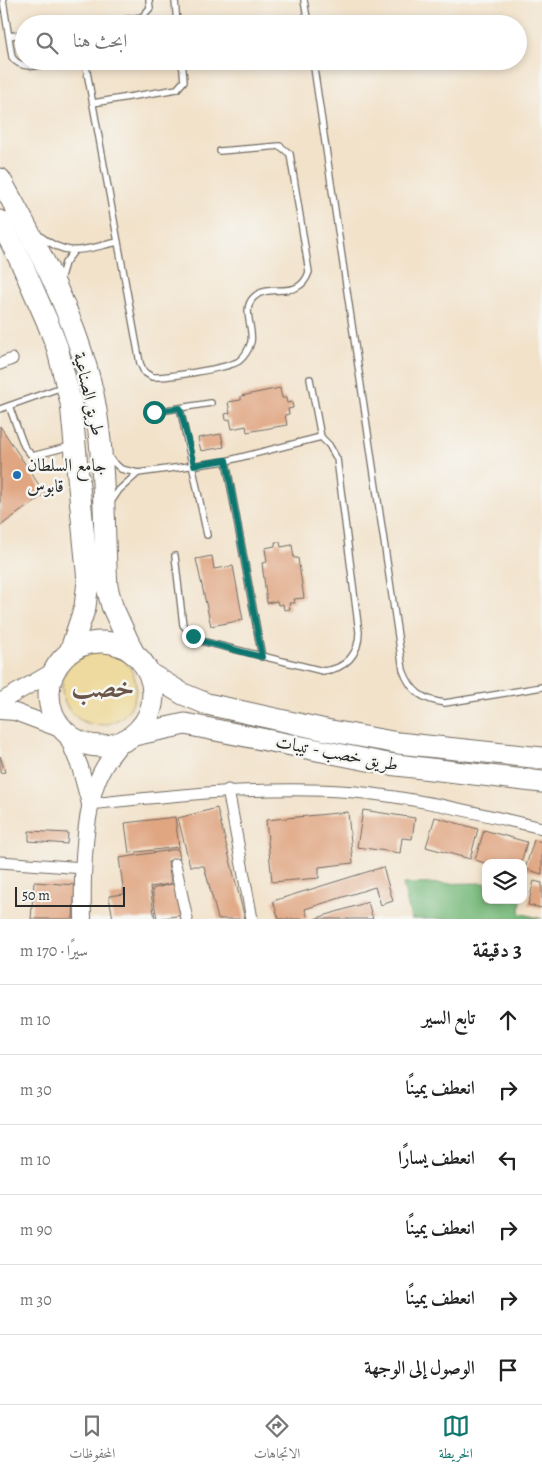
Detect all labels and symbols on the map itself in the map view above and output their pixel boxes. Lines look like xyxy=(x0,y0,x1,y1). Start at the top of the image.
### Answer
street label: طريق الصناعية xyxy=(68,350,110,438)
route start xyxy=(143,401,166,424)
place label: جامع السلطان قابوس xyxy=(27,453,107,498)
marker: جامع السلطان قابوس xyxy=(11,469,23,481)
route end xyxy=(182,625,205,648)
district label: خصب xyxy=(71,669,135,707)
street label: طريق خصب - تيبات xyxy=(274,729,400,777)
scale bar xyxy=(15,884,125,907)

